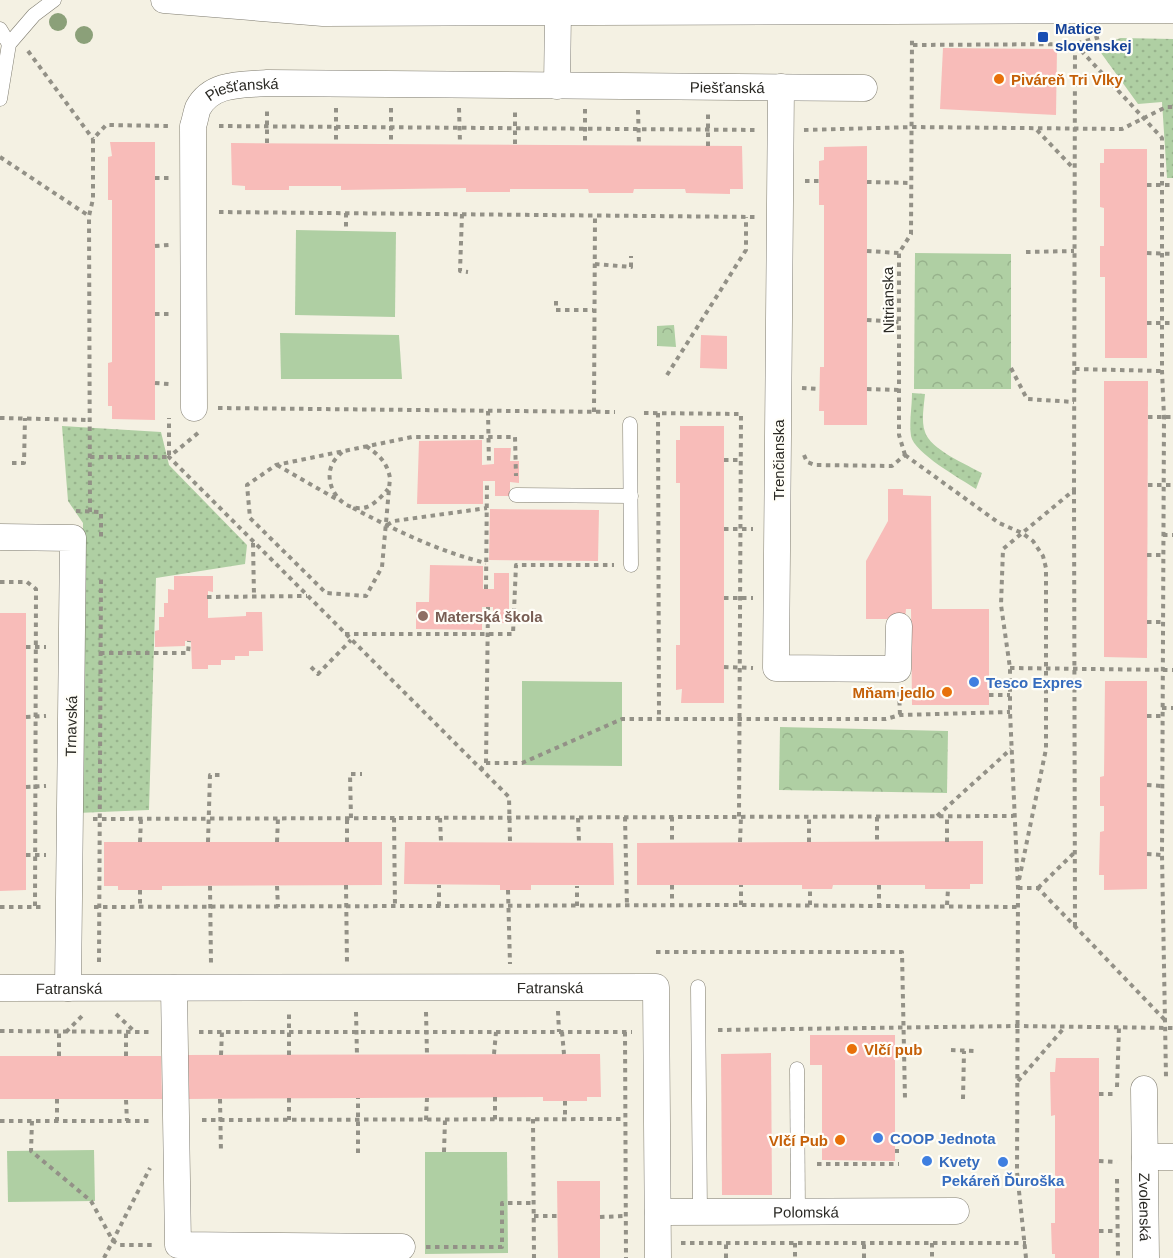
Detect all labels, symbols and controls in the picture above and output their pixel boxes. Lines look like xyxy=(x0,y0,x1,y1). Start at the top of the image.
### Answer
place label: Matice slovenskej xyxy=(1055,20,1132,54)
marker: Matice slovenskej xyxy=(1036,30,1050,44)
place label: Piváreň Tri Vlky xyxy=(1011,71,1123,88)
marker: Piváreň Tri Vlky xyxy=(992,72,1006,86)
street label: Piešťanská xyxy=(202,74,279,104)
street label: Piešťanská xyxy=(690,78,765,96)
street label: Nitrianska xyxy=(879,266,897,333)
street label: Trenčianska xyxy=(770,419,787,501)
place label: Materská škola xyxy=(435,608,543,625)
marker: Materská škola xyxy=(416,609,430,623)
place label: Tesco Expres xyxy=(986,674,1082,691)
marker: Tesco Expres xyxy=(967,675,981,689)
place label: Mňam jedlo xyxy=(852,684,935,701)
marker: Mňam jedlo xyxy=(940,685,954,699)
street label: Trnavská xyxy=(62,695,80,757)
street label: Fatranská xyxy=(36,979,103,996)
street label: Fatranská xyxy=(517,979,584,996)
place label: Vlčí pub xyxy=(864,1041,922,1058)
marker: Vlčí pub xyxy=(845,1042,859,1056)
place label: COOP Jednota xyxy=(890,1130,996,1147)
marker: COOP Jednota xyxy=(871,1131,885,1145)
place label: Vlčí Pub xyxy=(769,1132,828,1149)
marker: Vlčí Pub xyxy=(833,1133,847,1147)
place label: Kvety xyxy=(939,1153,981,1170)
marker: Kvety xyxy=(920,1154,934,1168)
marker: Pekáreň Ďuroška xyxy=(996,1155,1010,1169)
place label: Pekáreň Ďuroška xyxy=(942,1172,1065,1189)
street label: Zvolenská xyxy=(1136,1173,1154,1242)
street label: Polomská xyxy=(773,1203,840,1220)

